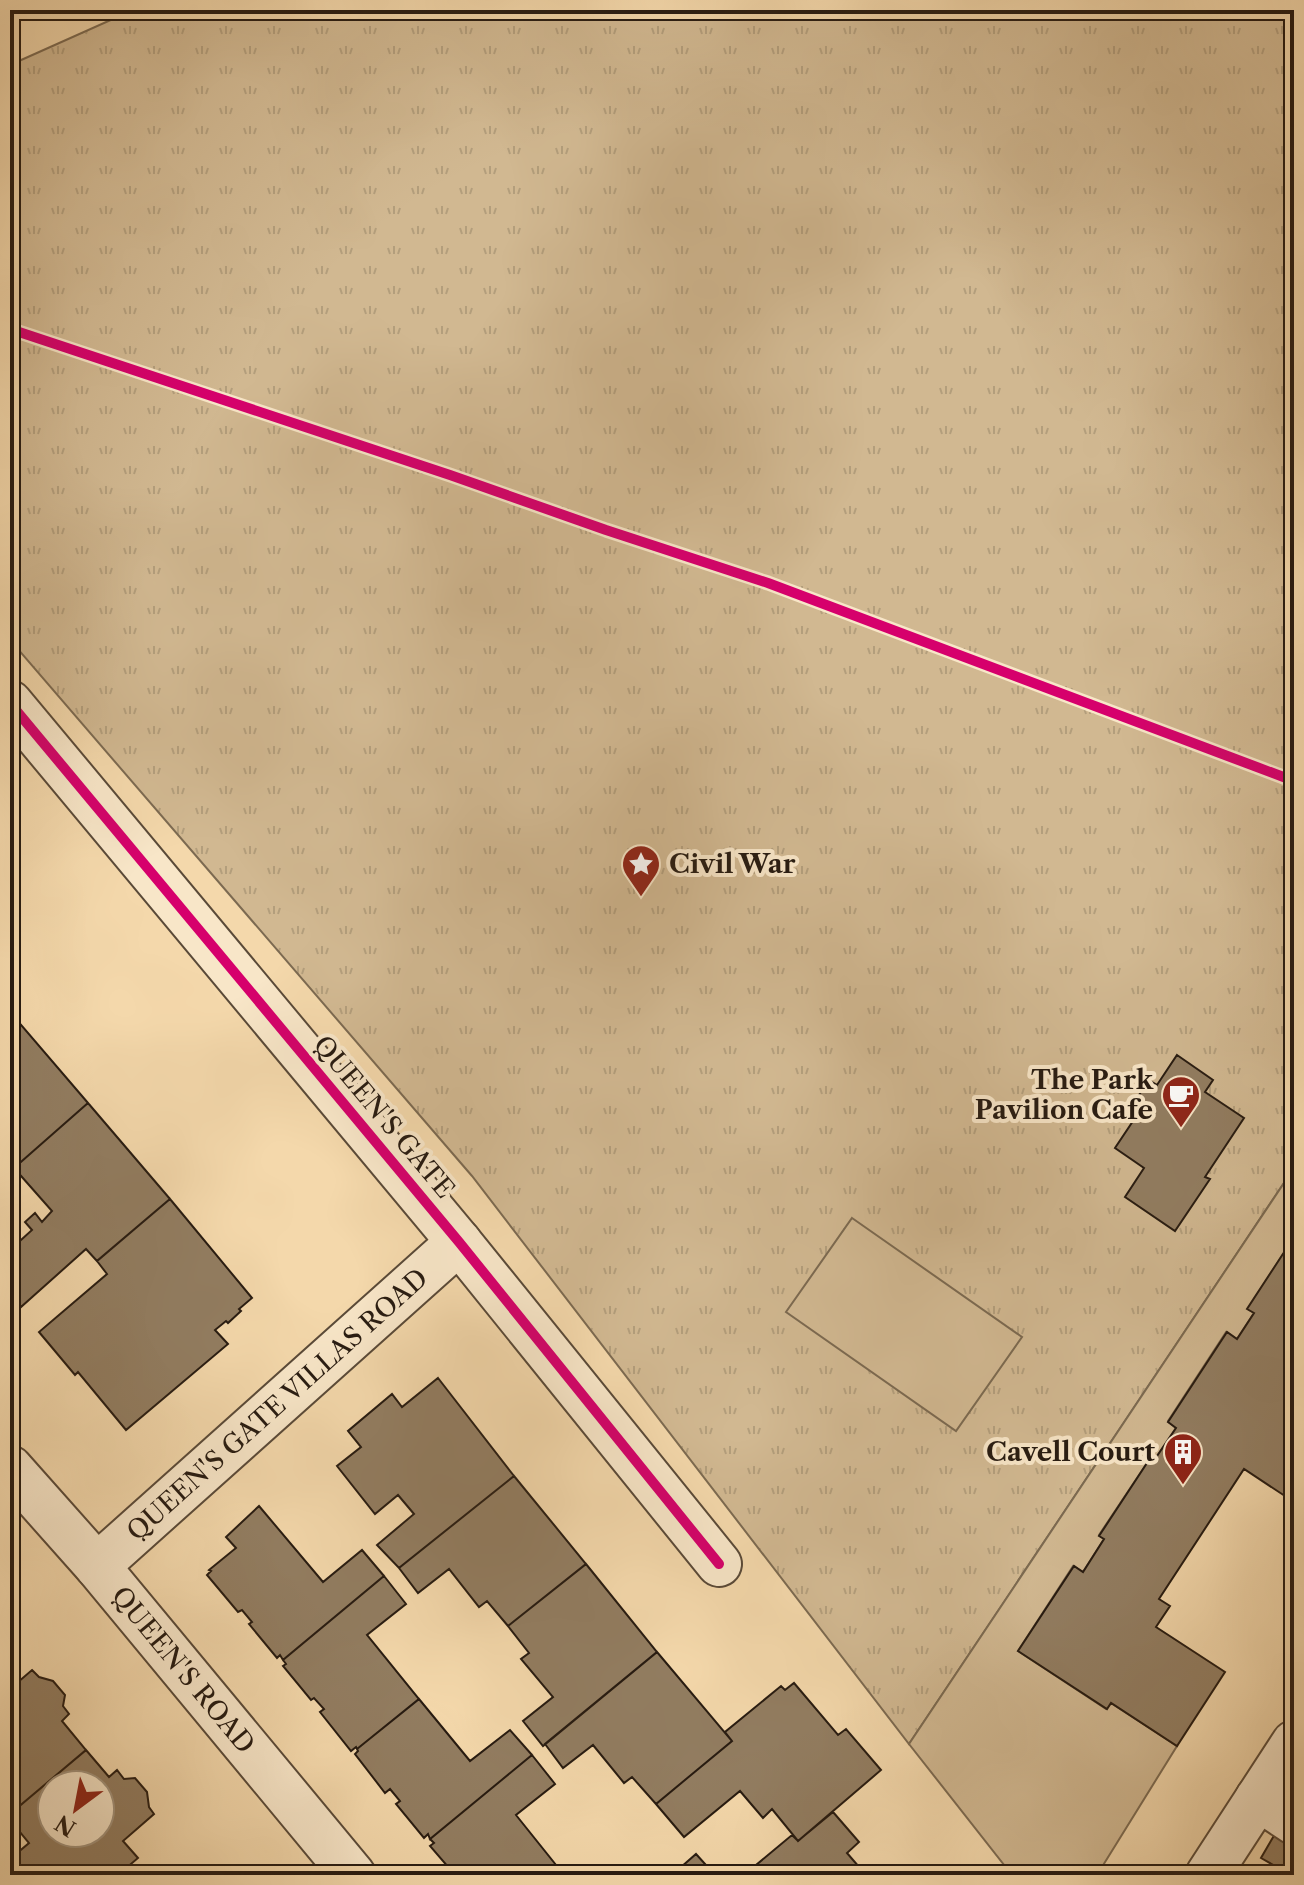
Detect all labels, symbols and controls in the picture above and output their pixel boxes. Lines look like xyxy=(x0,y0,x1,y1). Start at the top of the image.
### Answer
place icon: Civil War xyxy=(620,843,662,898)
place label: Civil War xyxy=(669,848,796,880)
street label: QUEEN'S GATE xyxy=(307,1029,461,1205)
place label: The Park Pavilion Cafe xyxy=(975,1064,1154,1126)
cafe icon: The Park Pavilion Cafe xyxy=(1160,1074,1202,1129)
street label: QUEEN'S GATE VILLAS ROAD xyxy=(120,1262,434,1547)
building icon: Cavell Court xyxy=(1162,1431,1204,1486)
place label: Cavell Court xyxy=(986,1436,1156,1468)
street label: QUEEN'S ROAD xyxy=(105,1580,261,1760)
north arrow xyxy=(36,1769,116,1849)
text: N xyxy=(50,1809,81,1842)

